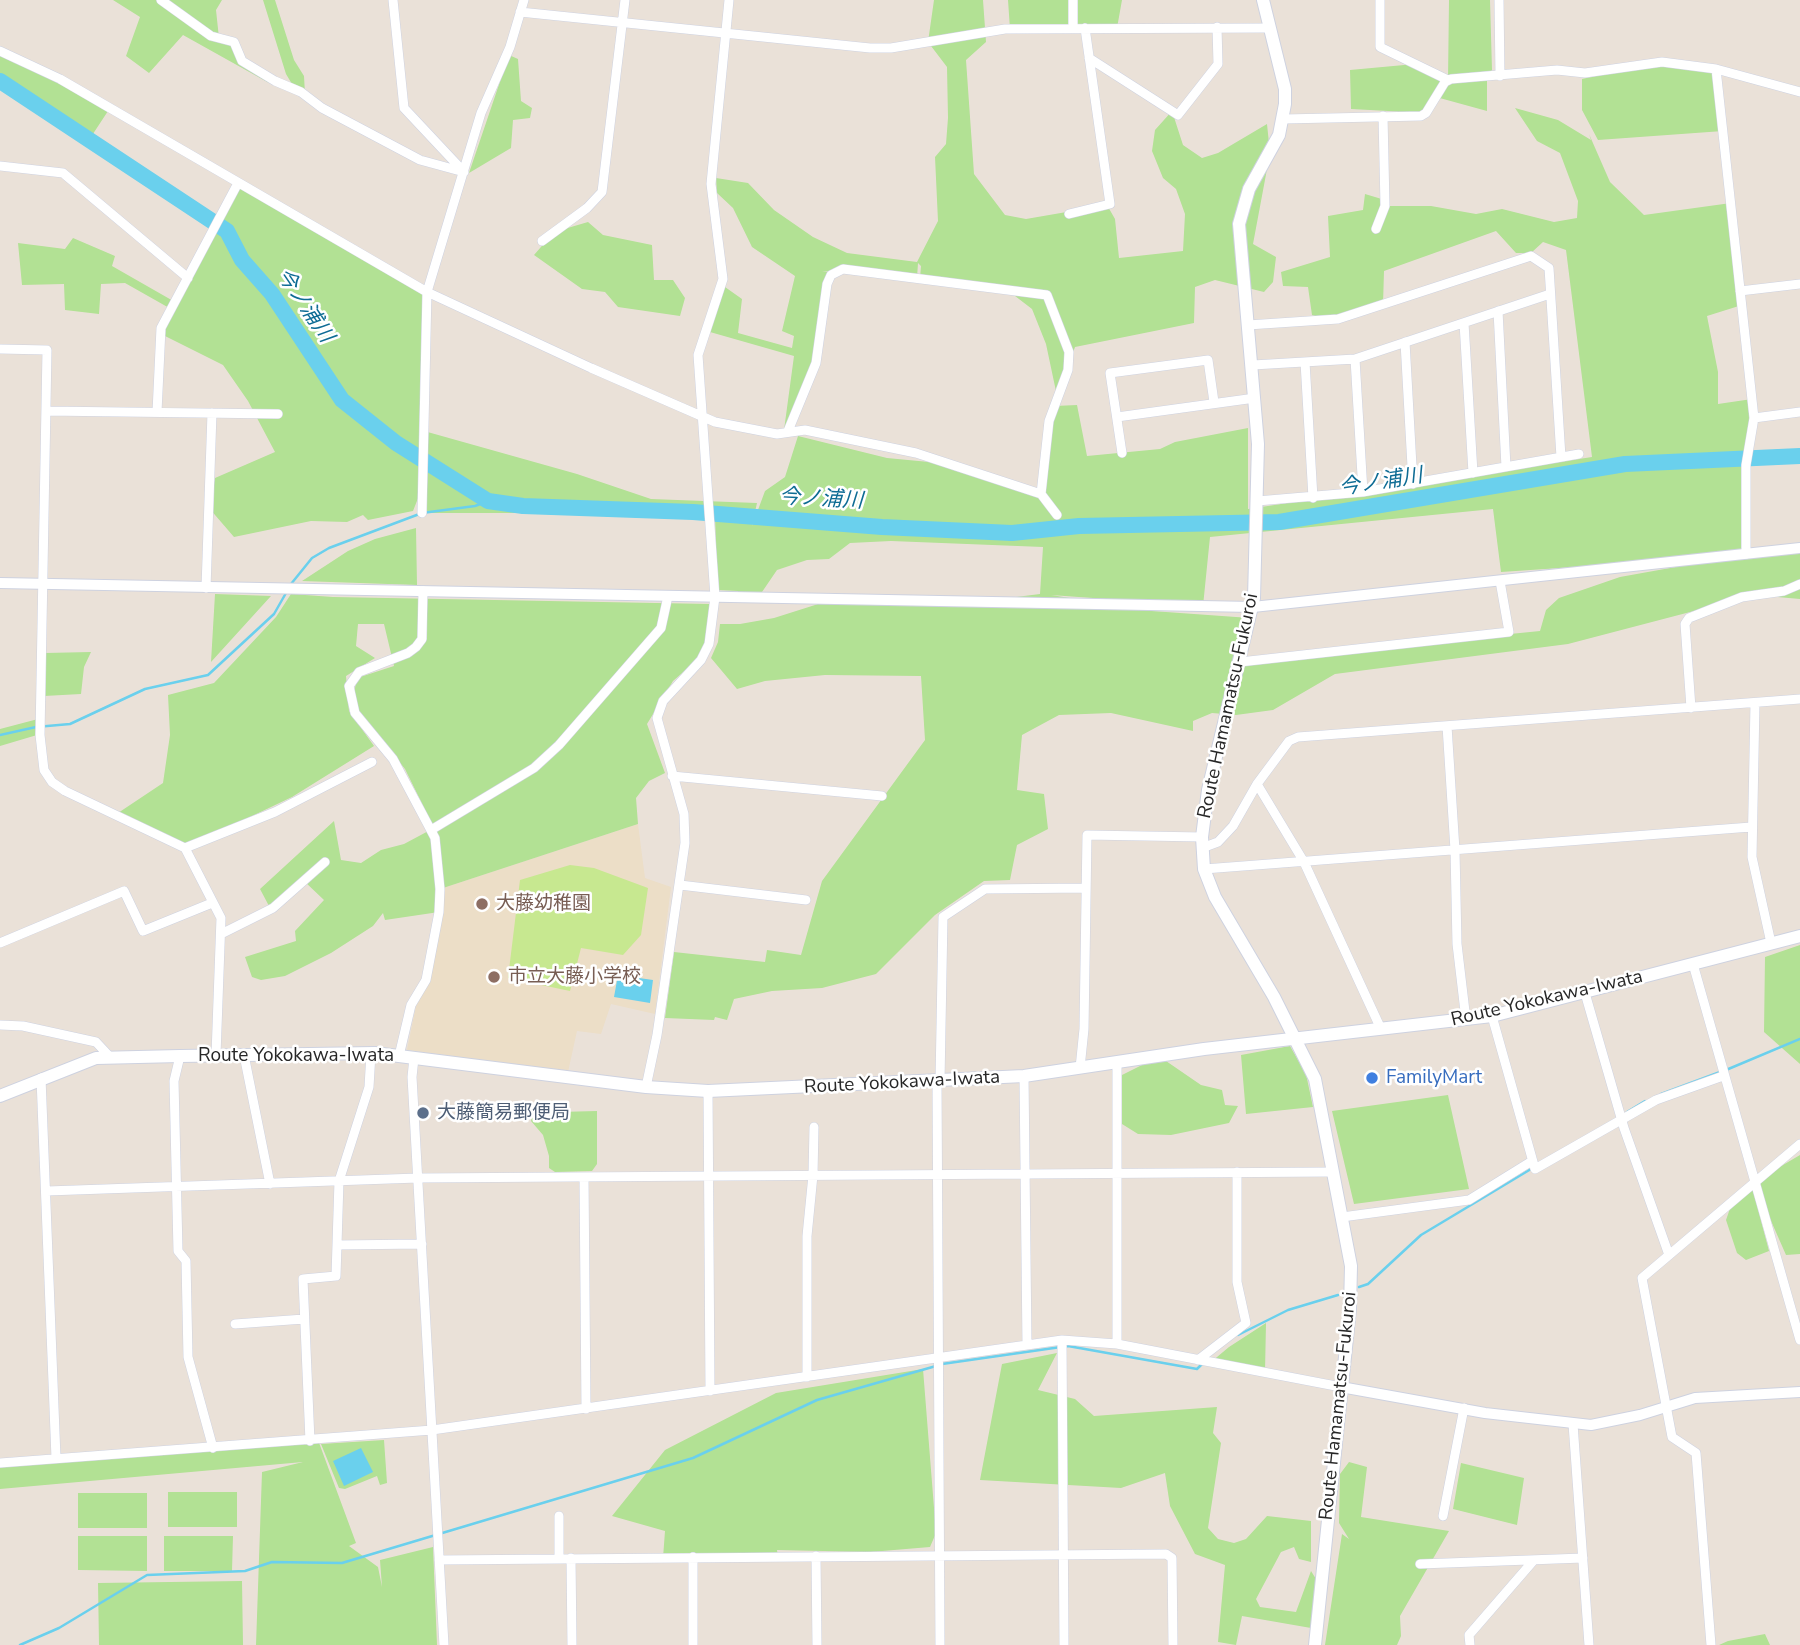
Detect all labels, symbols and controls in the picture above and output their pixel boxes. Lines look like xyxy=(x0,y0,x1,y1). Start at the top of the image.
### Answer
water label: 今ノ浦川 xyxy=(270,264,338,348)
water label: 今ノ浦川 xyxy=(1338,464,1424,502)
water label: 今ノ浦川 xyxy=(778,485,864,515)
street label: Route Hamamatsu-Fukuroi xyxy=(1194,591,1264,821)
place label: 大藤幼稚園 xyxy=(496,893,591,915)
marker: 大藤幼稚園 xyxy=(474,896,490,912)
place label: 市立大藤小学校 xyxy=(508,966,641,988)
street label: Route Yokokawa-Iwata xyxy=(1449,966,1645,1032)
marker: 市立大藤小学校 xyxy=(486,969,502,985)
street label: Route Yokokawa-Iwata xyxy=(198,1045,394,1067)
street label: Route Yokokawa-Iwata xyxy=(803,1066,1001,1100)
place label: FamilyMart xyxy=(1386,1067,1482,1089)
marker: FamilyMart xyxy=(1364,1070,1380,1086)
place label: 大藤簡易郵便局 xyxy=(437,1102,570,1124)
marker: 大藤簡易郵便局 xyxy=(415,1105,431,1121)
street label: Route Hamamatsu-Fukuroi xyxy=(1316,1291,1362,1521)

